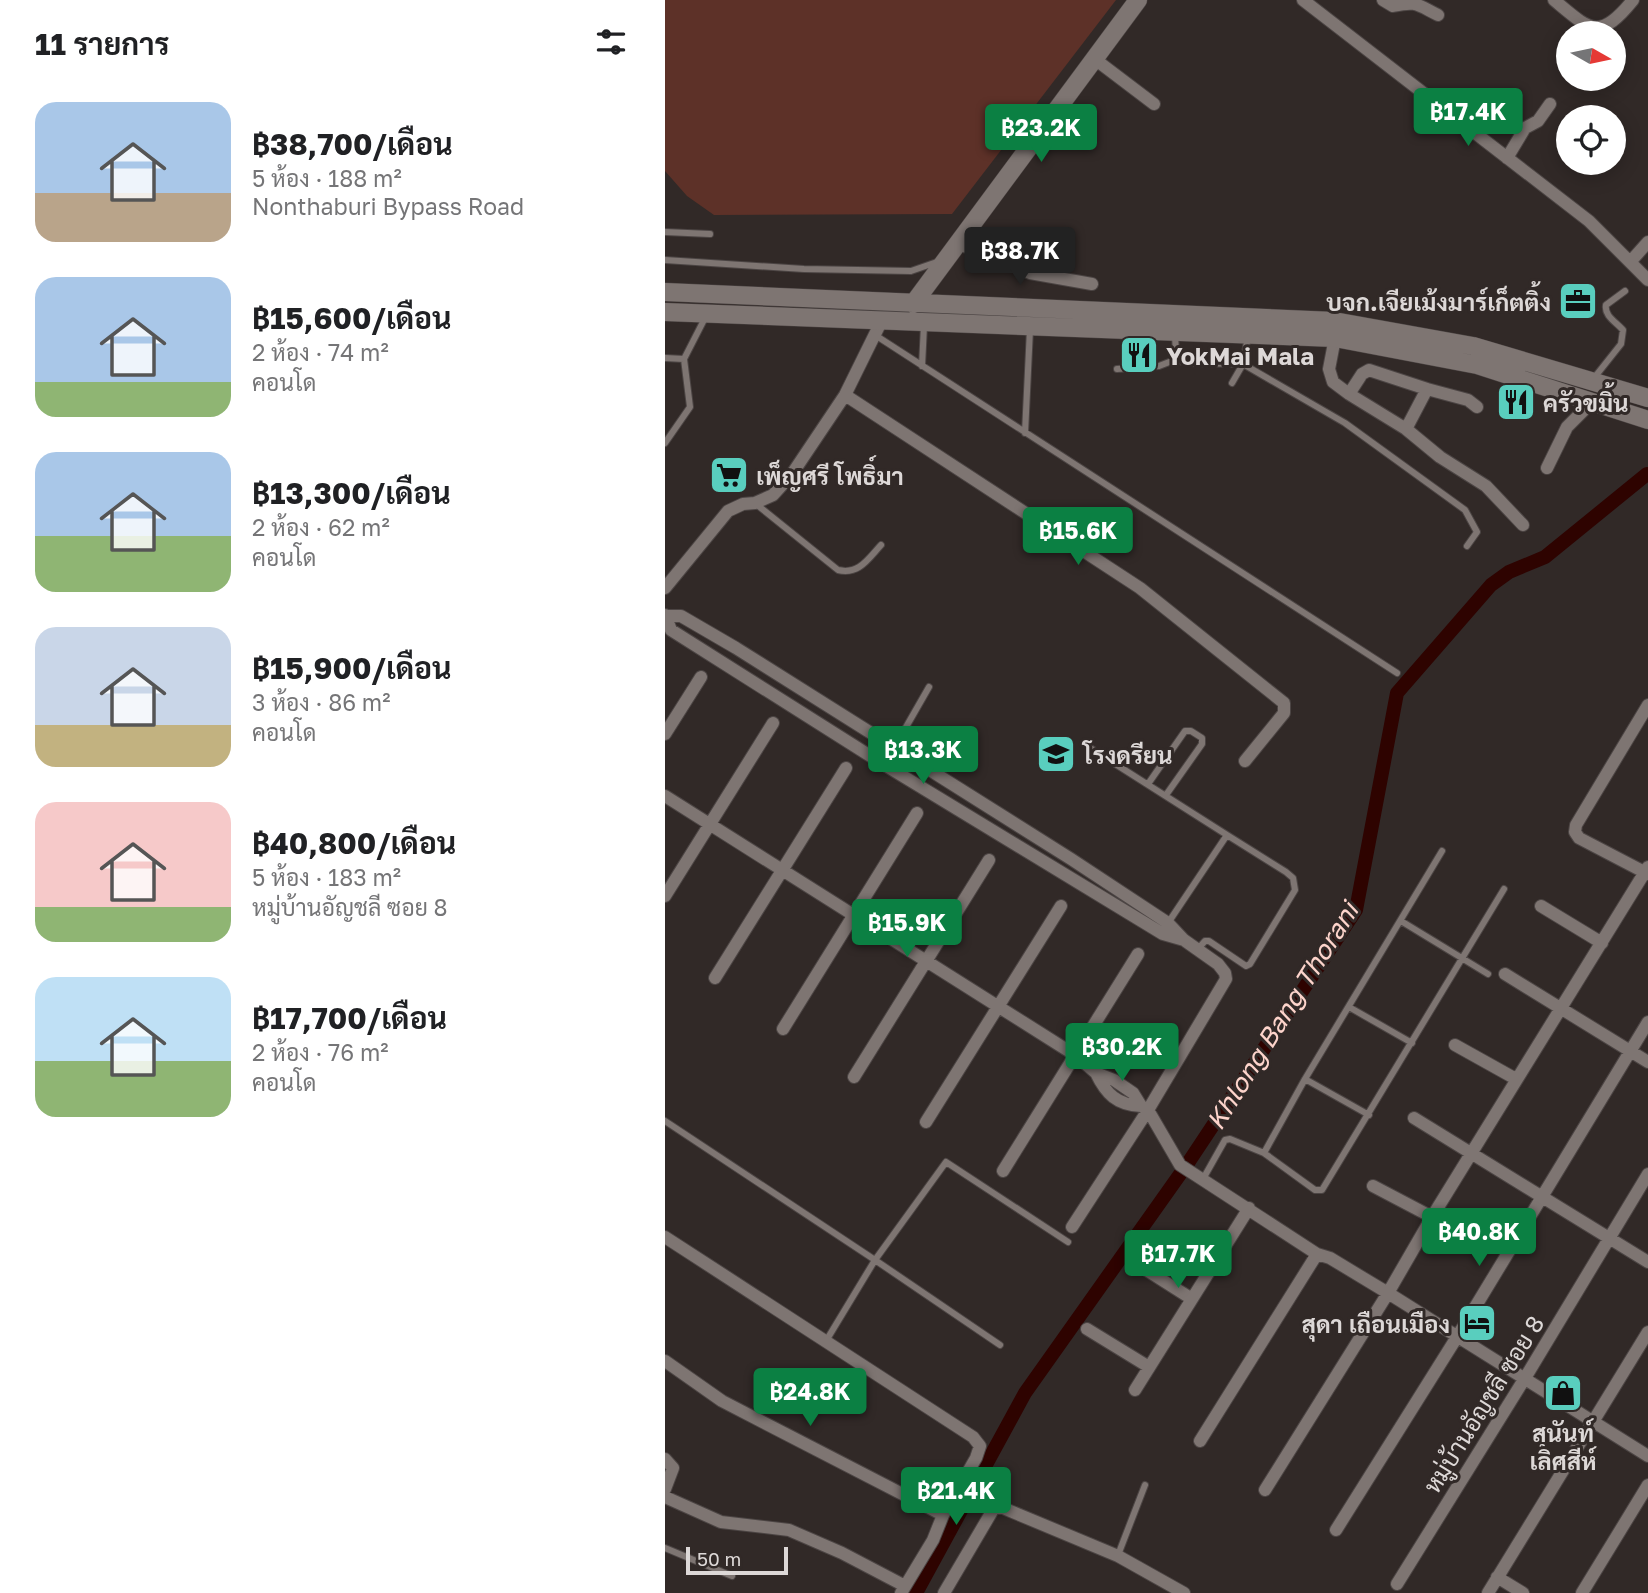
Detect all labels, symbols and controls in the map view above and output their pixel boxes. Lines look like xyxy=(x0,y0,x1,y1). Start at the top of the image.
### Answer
north arrow xyxy=(1556,21,1626,91)
map controls xyxy=(1556,21,1626,175)
icon: filters xyxy=(592,23,630,61)
text: 11 รายการ xyxy=(35,26,169,62)
pin: ฿17.4K xyxy=(1411,88,1525,148)
text: ฿17.4K xyxy=(1430,97,1506,125)
pin: ฿23.2K xyxy=(984,104,1098,164)
button: locate xyxy=(1556,105,1626,175)
text: ฿23.2K xyxy=(1001,113,1081,141)
text: ฿38,700/เดือน xyxy=(252,126,453,162)
icon: home xyxy=(91,130,175,214)
text: 5 ห้อง · 188 m² xyxy=(252,164,402,192)
text: Nonthaburi Bypass Road xyxy=(252,192,524,220)
pin: ฿38.7K xyxy=(963,228,1077,287)
text: ฿38.7K xyxy=(980,236,1060,264)
office icon: บจก.เจียเม้งมาร์เก็ตติ้ง xyxy=(1557,280,1599,322)
place label: บจก.เจียเม้งมาร์เก็ตติ้ง xyxy=(1326,281,1551,316)
text: ฿15,600/เดือน xyxy=(252,300,452,336)
icon: home xyxy=(91,305,175,389)
restaurant icon: YokMai Mala xyxy=(1118,334,1160,376)
text: 2 ห้อง · 74 m² xyxy=(252,338,389,366)
place label: YokMai Mala xyxy=(1166,341,1314,370)
text: คอนโด xyxy=(252,368,316,396)
restaurant icon: ครัวขมิ้น xyxy=(1495,381,1537,423)
place label: ครัวขมิ้น xyxy=(1543,382,1629,417)
supermarket icon: เพ็ญศรี โพธิ์มา xyxy=(708,454,750,496)
place label: เพ็ญศรี โพธิ์มา xyxy=(756,455,904,492)
text: ฿13,300/เดือน xyxy=(252,475,451,511)
icon: home xyxy=(91,480,175,564)
pin: ฿15.6K xyxy=(1021,508,1135,567)
text: 2 ห้อง · 62 m² xyxy=(252,513,390,541)
text: ฿15.6K xyxy=(1039,516,1117,544)
text: คอนโด xyxy=(252,543,316,571)
text: ฿15,900/เดือน xyxy=(252,650,452,686)
icon: home xyxy=(91,655,175,739)
text: 3 ห้อง · 86 m² xyxy=(252,688,391,716)
text: คอนโด xyxy=(252,718,316,746)
pin: ฿13.3K xyxy=(866,726,980,786)
school or university icon: โรงดรียน xyxy=(1035,733,1077,775)
text: ฿13.3K xyxy=(884,735,962,763)
place label: โรงดรียน xyxy=(1081,740,1173,769)
text: ฿40,800/เดือน xyxy=(252,825,456,861)
icon: home xyxy=(91,830,175,914)
text: 5 ห้อง · 183 m² xyxy=(252,863,401,891)
text: หมู่บ้านอัญชลี ซอย 8 xyxy=(252,893,448,921)
water label: Khlong Bang Thorani xyxy=(1199,894,1366,1135)
pin: ฿15.9K xyxy=(850,900,964,959)
text: ฿15.9K xyxy=(868,908,946,936)
text: ฿17,700/เดือน xyxy=(252,1000,447,1036)
icon: home xyxy=(91,1005,175,1089)
pin: ฿30.2K xyxy=(1065,1024,1179,1083)
text: ฿30.2K xyxy=(1082,1032,1162,1060)
text: 2 ห้อง · 76 m² xyxy=(252,1038,389,1066)
text: คอนโด xyxy=(252,1068,316,1096)
pin: ฿40.8K xyxy=(1422,1208,1536,1268)
text: ฿40.8K xyxy=(1438,1217,1520,1245)
pin: ฿17.7K xyxy=(1121,1230,1235,1290)
text: ฿17.7K xyxy=(1141,1239,1215,1267)
hotel icon: สุดา เถือนเมือง xyxy=(1456,1302,1498,1344)
place label: สุดา เถือนเมือง xyxy=(1301,1309,1450,1342)
street label: หมู่บ้านอัญชลี ซอย 8 xyxy=(1417,1310,1553,1500)
pin: ฿24.8K xyxy=(753,1368,867,1428)
shop icon: สุนันท์ เลิศสีห์ xyxy=(1542,1372,1584,1414)
text: ฿24.8K xyxy=(769,1377,851,1405)
place label: สุนันท์ เลิศสีห์ xyxy=(1529,1418,1598,1475)
pin: ฿21.4K xyxy=(899,1468,1013,1527)
text: ฿21.4K xyxy=(917,1476,995,1504)
scale bar xyxy=(686,1544,787,1576)
text: 50 m xyxy=(697,1547,741,1570)

